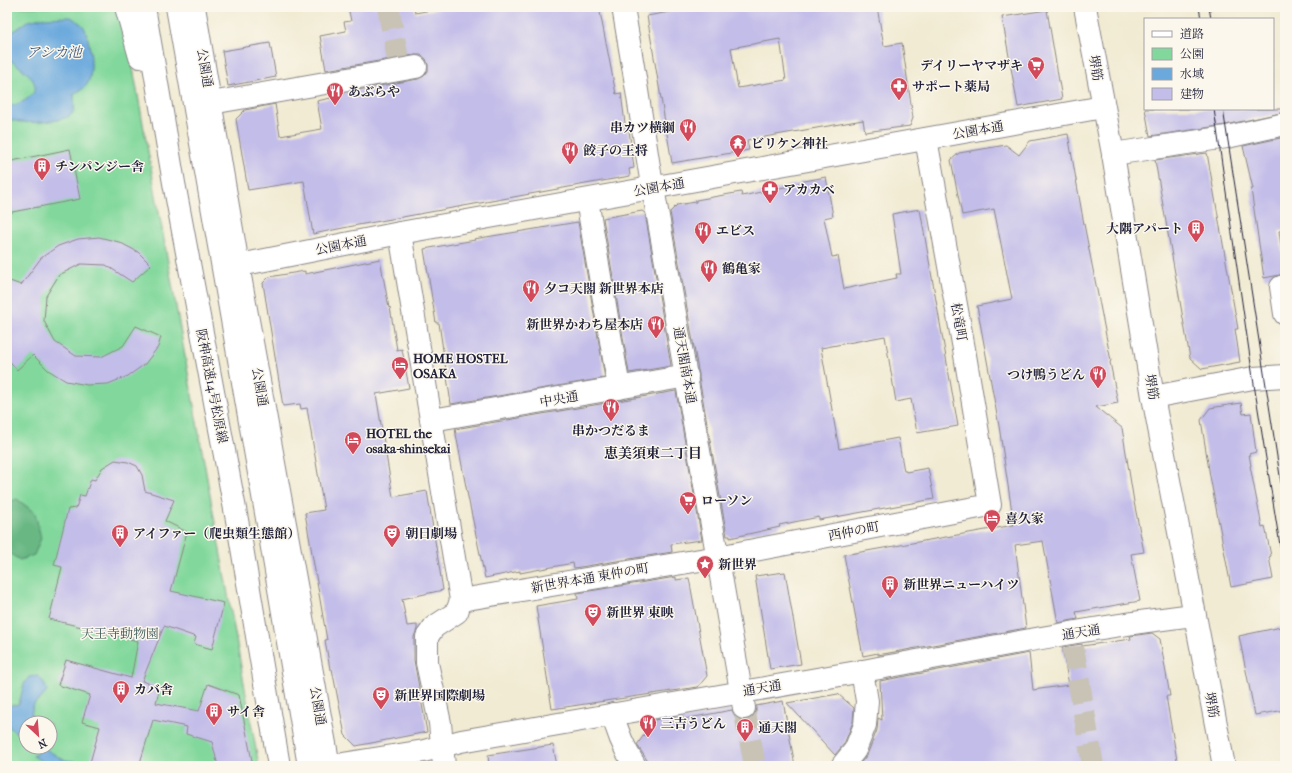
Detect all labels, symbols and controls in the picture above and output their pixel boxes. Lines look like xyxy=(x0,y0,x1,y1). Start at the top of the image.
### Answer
legend xyxy=(1144,18,1274,110)
text: 道路 xyxy=(1180,27,1204,41)
water label: アシカ池 xyxy=(26,44,84,61)
street label: 公園通 xyxy=(194,47,216,89)
text: 公園 xyxy=(1180,47,1204,61)
street label: 堺筋 xyxy=(1086,54,1106,82)
supermarket icon: デイリーヤマザキ xyxy=(1026,55,1046,80)
place label: デイリーヤマザキ xyxy=(920,58,1023,73)
text: 水域 xyxy=(1180,67,1204,81)
pharmacy icon: サポート薬局 xyxy=(889,76,909,101)
place label: サポート薬局 xyxy=(912,79,990,94)
restaurant icon: あぶらや xyxy=(325,81,345,106)
place label: あぶらや xyxy=(348,84,400,99)
text: 建物 xyxy=(1180,87,1204,101)
restaurant icon: 串カツ横綱 xyxy=(678,117,698,142)
street label: 公園本通 xyxy=(951,118,1005,142)
place label: 串カツ横綱 xyxy=(610,120,675,135)
temple icon: ビリケン神社 xyxy=(728,133,748,158)
place label: ビリケン神社 xyxy=(751,136,828,151)
restaurant icon: 餃子の王将 xyxy=(560,140,580,165)
place label: 餃子の王将 xyxy=(583,143,648,158)
building icon: チンパンジー舎 xyxy=(32,156,52,181)
place label: チンパンジー舎 xyxy=(55,159,144,174)
street label: 公園本通 xyxy=(632,175,686,199)
pharmacy icon: アカカベ xyxy=(760,179,780,204)
place label: アカカベ xyxy=(783,182,835,197)
building icon: 大隅アパート xyxy=(1186,218,1206,243)
restaurant icon: エビス xyxy=(693,220,713,245)
place label: 大隅アパート xyxy=(1106,221,1183,236)
place label: エビス xyxy=(716,223,755,238)
street label: 公園本通 xyxy=(314,233,368,257)
restaurant icon: 鶴亀家 xyxy=(699,258,719,283)
place label: 鶴亀家 xyxy=(722,261,761,276)
restaurant icon: 夕コ天閣 新世界本店 xyxy=(521,278,541,303)
place label: 夕コ天閣 新世界本店 xyxy=(544,281,664,296)
street label: 松竜町 xyxy=(948,301,970,343)
restaurant icon: 新世界かわち屋本店 xyxy=(646,314,666,339)
place label: 新世界かわち屋本店 xyxy=(526,317,643,332)
street label: 通天閣南本通 xyxy=(671,325,699,405)
street label: 阪神高速14号松原線 xyxy=(194,327,230,445)
place label: HOME HOSTEL OSAKA xyxy=(413,351,509,381)
hotel icon: HOME HOSTEL OSAKA xyxy=(390,355,410,380)
restaurant icon: つけ鴨うどん xyxy=(1088,364,1108,389)
street label: 公園通 xyxy=(249,366,271,408)
place label: つけ鴨うどん xyxy=(1007,367,1085,382)
street label: 堺筋 xyxy=(1142,373,1162,401)
street label: 中央通 xyxy=(538,388,580,410)
restaurant icon: 串かつだるま xyxy=(601,397,621,422)
place label: 串かつだるま xyxy=(572,423,650,438)
place label: HOTEL the osaka-shinsekai xyxy=(366,426,451,456)
hotel icon: HOTEL the osaka-shinsekai xyxy=(343,430,363,455)
district label: 恵美須東二丁目 xyxy=(604,445,702,462)
supermarket icon: ローソン xyxy=(678,490,698,515)
place label: ローソン xyxy=(701,493,752,508)
hotel icon: 喜久家 xyxy=(982,508,1002,533)
place label: 喜久家 xyxy=(1005,511,1044,526)
street label: 西仲の町 xyxy=(827,519,881,543)
building icon: アイファー（爬虫類生態館） xyxy=(110,523,130,548)
theatre icon: 朝日劇場 xyxy=(382,523,402,548)
place label: アイファー（爬虫類生態館） xyxy=(133,526,300,541)
place label: 朝日劇場 xyxy=(405,526,457,541)
place icon: 新世界 xyxy=(695,554,715,579)
place label: 新世界 xyxy=(718,557,757,572)
street label: 新世界本通 東仲の町 xyxy=(530,560,650,596)
building icon: 新世界ニューハイツ xyxy=(880,574,900,599)
place label: 新世界ニューハイツ xyxy=(903,577,1019,592)
theatre icon: 新世界 東映 xyxy=(583,602,603,627)
place label: 新世界 東映 xyxy=(606,605,674,620)
street label: 通天通 xyxy=(1061,622,1101,642)
park label: 天王寺動物園 xyxy=(81,626,159,641)
street label: 通天通 xyxy=(741,677,783,699)
building icon: カバ舎 xyxy=(111,679,131,704)
place label: カバ舎 xyxy=(134,682,173,697)
street label: 公園通 xyxy=(307,685,329,727)
theatre icon: 新世界国際劇場 xyxy=(371,685,391,710)
place label: 新世界国際劇場 xyxy=(394,688,485,703)
street label: 堺筋 xyxy=(1202,691,1222,719)
building icon: サイ舎 xyxy=(204,701,224,726)
place label: サイ舎 xyxy=(227,704,265,719)
restaurant icon: 三吉うどん xyxy=(638,713,658,738)
north arrow xyxy=(18,715,58,755)
place label: 三吉うどん xyxy=(661,716,726,731)
building icon: 通天閣 xyxy=(735,717,755,742)
place label: 通天閣 xyxy=(758,720,797,735)
text: N xyxy=(35,736,49,751)

